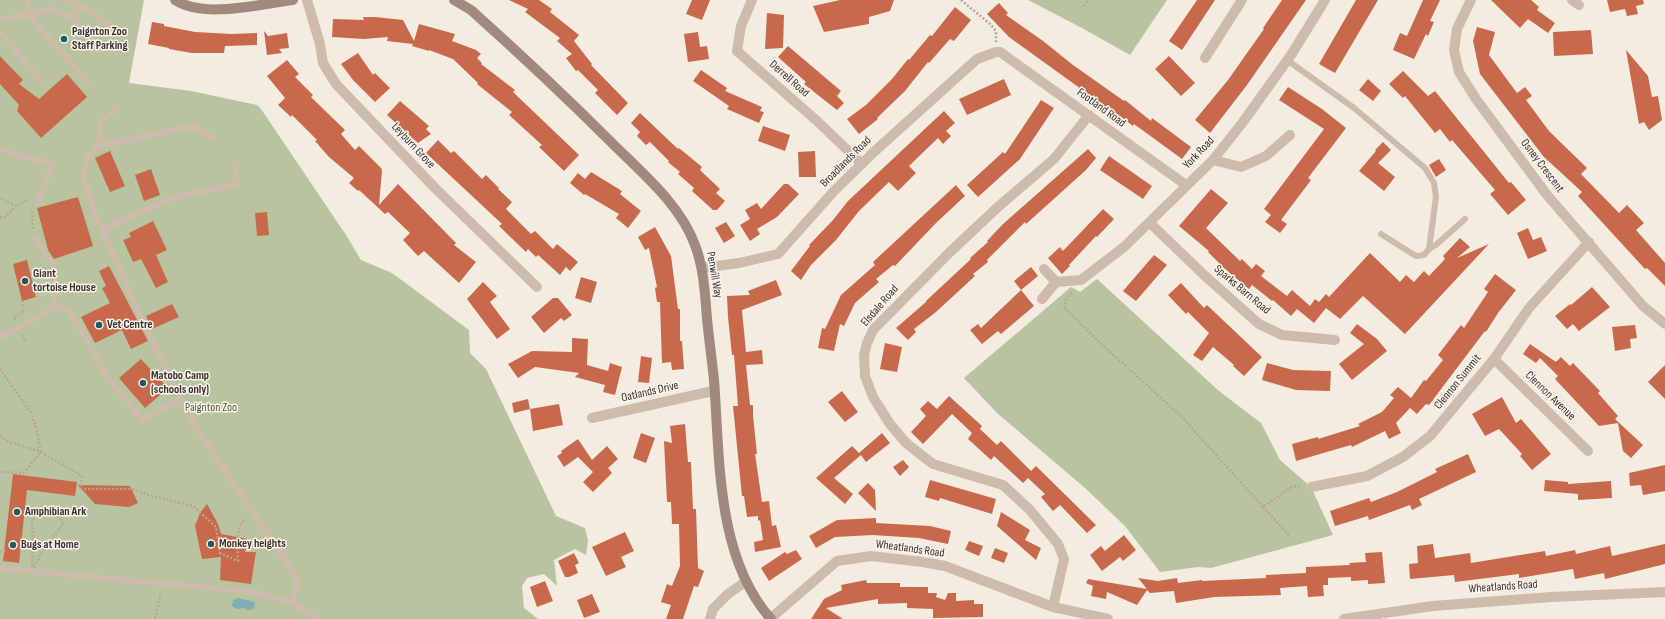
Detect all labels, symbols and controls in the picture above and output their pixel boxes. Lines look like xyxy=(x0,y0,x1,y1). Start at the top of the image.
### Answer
place label: Paignton Zoo Staff Parking xyxy=(72,25,127,53)
marker: Paignton Zoo Staff Parking xyxy=(59,34,69,44)
street label: Derrell Road xyxy=(766,58,812,100)
street label: Footland Road xyxy=(1074,85,1128,131)
street label: Leyburn Grove xyxy=(388,120,438,172)
street label: Broadlands Road xyxy=(817,133,875,191)
street label: York Road xyxy=(1180,134,1218,172)
street label: Osney Crescent xyxy=(1517,136,1567,196)
street label: Penwill Way xyxy=(703,251,725,299)
street label: Sparks Barn Road xyxy=(1211,262,1273,318)
place label: Giant tortoise House xyxy=(33,267,96,295)
marker: Giant tortoise House xyxy=(20,276,30,286)
street label: Elsdale Road xyxy=(858,282,902,330)
place label: Vet Centre xyxy=(107,318,153,332)
marker: Vet Centre xyxy=(94,320,104,330)
street label: Clennon Summit xyxy=(1431,352,1485,412)
street label: Clennon Avenue xyxy=(1522,368,1578,424)
place label: Matobo Camp (schools only) xyxy=(151,369,209,397)
marker: Matobo Camp (schools only) xyxy=(138,378,148,388)
street label: Oatlands Drive xyxy=(620,378,680,406)
park label: Paignton Zoo xyxy=(185,401,237,415)
place label: Amphibian Ark xyxy=(25,505,86,519)
marker: Amphibian Ark xyxy=(12,507,22,517)
place label: Monkey heights xyxy=(219,537,286,551)
street label: Wheatlands Road xyxy=(875,537,945,561)
place label: Bugs at Home xyxy=(21,538,79,552)
marker: Monkey heights xyxy=(206,539,216,549)
marker: Bugs at Home xyxy=(8,540,18,550)
street label: Wheatlands Road xyxy=(1468,577,1538,597)

